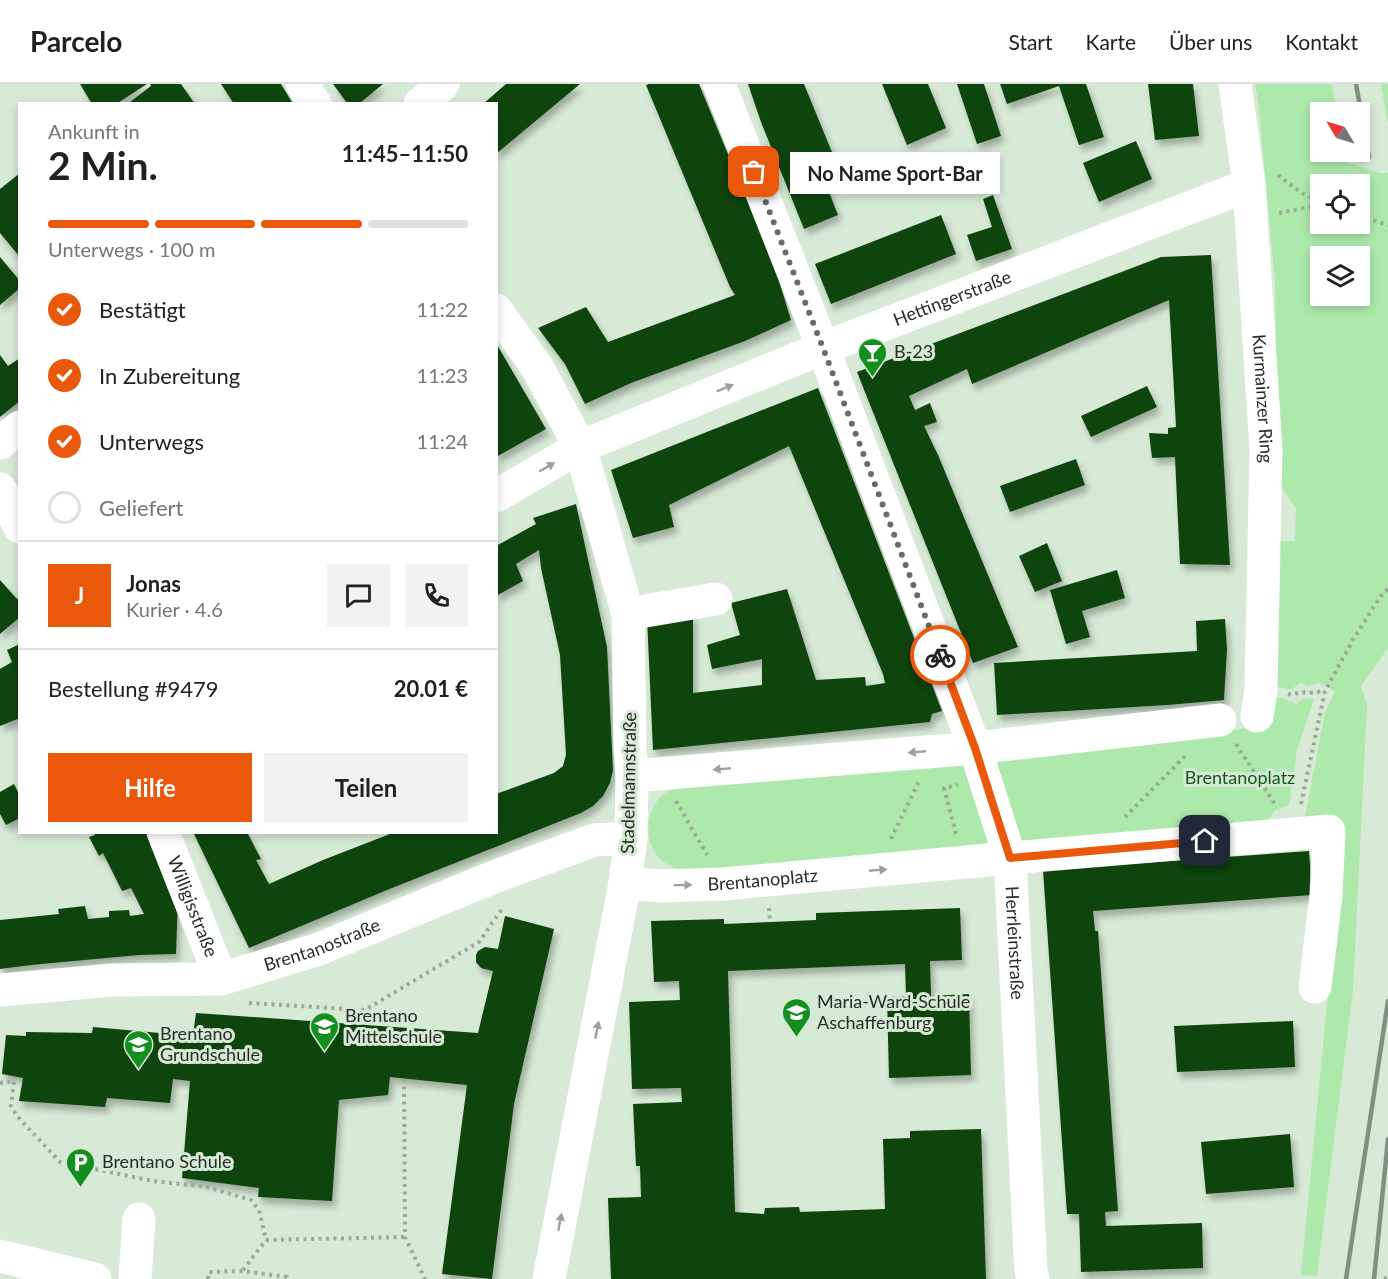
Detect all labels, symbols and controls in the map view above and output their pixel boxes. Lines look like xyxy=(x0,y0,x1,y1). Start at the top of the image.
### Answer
text: Parcelo xyxy=(30,24,122,58)
text: Start xyxy=(1008,29,1053,54)
text: Karte xyxy=(1086,29,1136,54)
text: Über uns xyxy=(1169,29,1252,54)
text: Kontakt xyxy=(1285,29,1358,54)
north arrow xyxy=(1310,102,1370,162)
map controls xyxy=(1310,102,1370,306)
text: Ankunft in xyxy=(48,119,140,143)
text: 11:45–11:50 xyxy=(342,140,468,167)
text: 2 Min. xyxy=(48,142,158,188)
pin xyxy=(728,146,779,197)
callout: No Name Sport-Bar xyxy=(790,151,1000,193)
icon: bag xyxy=(737,155,770,188)
text: No Name Sport-Bar xyxy=(807,161,983,185)
button: locate xyxy=(1310,174,1370,234)
text: Unterwegs · 100 m xyxy=(48,237,215,261)
button: layers xyxy=(1310,246,1370,306)
street label: Hettingerstraße xyxy=(890,265,1014,330)
icon: check xyxy=(48,293,81,326)
text: Bestätigt xyxy=(99,296,186,323)
text: 11:22 xyxy=(417,297,468,321)
street label: Kurmainzer Ring xyxy=(1249,333,1278,463)
bar icon: B-23 xyxy=(857,336,889,378)
place label: B-23 xyxy=(894,340,933,362)
icon: check xyxy=(48,359,81,392)
text: In Zubereitung xyxy=(99,362,240,389)
text: 11:23 xyxy=(417,363,468,387)
one-way arrow xyxy=(717,383,735,393)
icon: check xyxy=(48,425,81,458)
text: Unterwegs xyxy=(99,428,204,455)
text: 11:24 xyxy=(417,429,468,453)
one-way arrow xyxy=(539,461,555,472)
text: Geliefert xyxy=(99,494,183,521)
button: chat xyxy=(327,564,390,627)
button: phone xyxy=(405,564,468,627)
text: Jonas xyxy=(126,570,181,597)
text: J xyxy=(75,582,84,609)
text: Kurier · 4.6 xyxy=(126,597,223,621)
courier xyxy=(910,625,970,685)
icon: bike xyxy=(924,639,957,672)
text: Bestellung #9479 xyxy=(48,675,218,702)
text: 20.01 € xyxy=(394,675,468,702)
street label: Stadelmannstraße xyxy=(616,712,640,854)
one-way arrow xyxy=(907,747,926,757)
button: Hilfe xyxy=(48,753,252,822)
button: Teilen xyxy=(264,753,468,822)
one-way arrow xyxy=(713,764,732,774)
park label: Brentanoplatz xyxy=(1185,766,1295,788)
pin xyxy=(1179,815,1230,866)
icon: home xyxy=(1188,824,1221,857)
street label: Willigisstraße xyxy=(163,852,223,960)
street label: Brentanoplatz xyxy=(707,863,819,894)
one-way arrow xyxy=(868,865,887,875)
one-way arrow xyxy=(674,880,693,890)
street label: Herrleinstraße xyxy=(1001,885,1029,1000)
street label: Brentanostraße xyxy=(261,913,383,975)
place label: Maria-Ward-Schule Aschaffenburg xyxy=(817,990,970,1033)
school or university icon: Maria-Ward-Schule Aschaffenburg xyxy=(780,996,812,1038)
place label: Brentano Mittelschule xyxy=(345,1004,442,1047)
school or university icon: Brentano Mittelschule xyxy=(308,1010,340,1052)
one-way arrow xyxy=(593,1020,602,1039)
place label: Brentano Grundschule xyxy=(160,1022,260,1065)
school or university icon: Brentano Grundschule xyxy=(123,1028,155,1070)
parking icon: Brentano Schule xyxy=(65,1146,97,1188)
place label: Brentano Schule xyxy=(102,1150,231,1172)
one-way arrow xyxy=(556,1212,565,1231)

